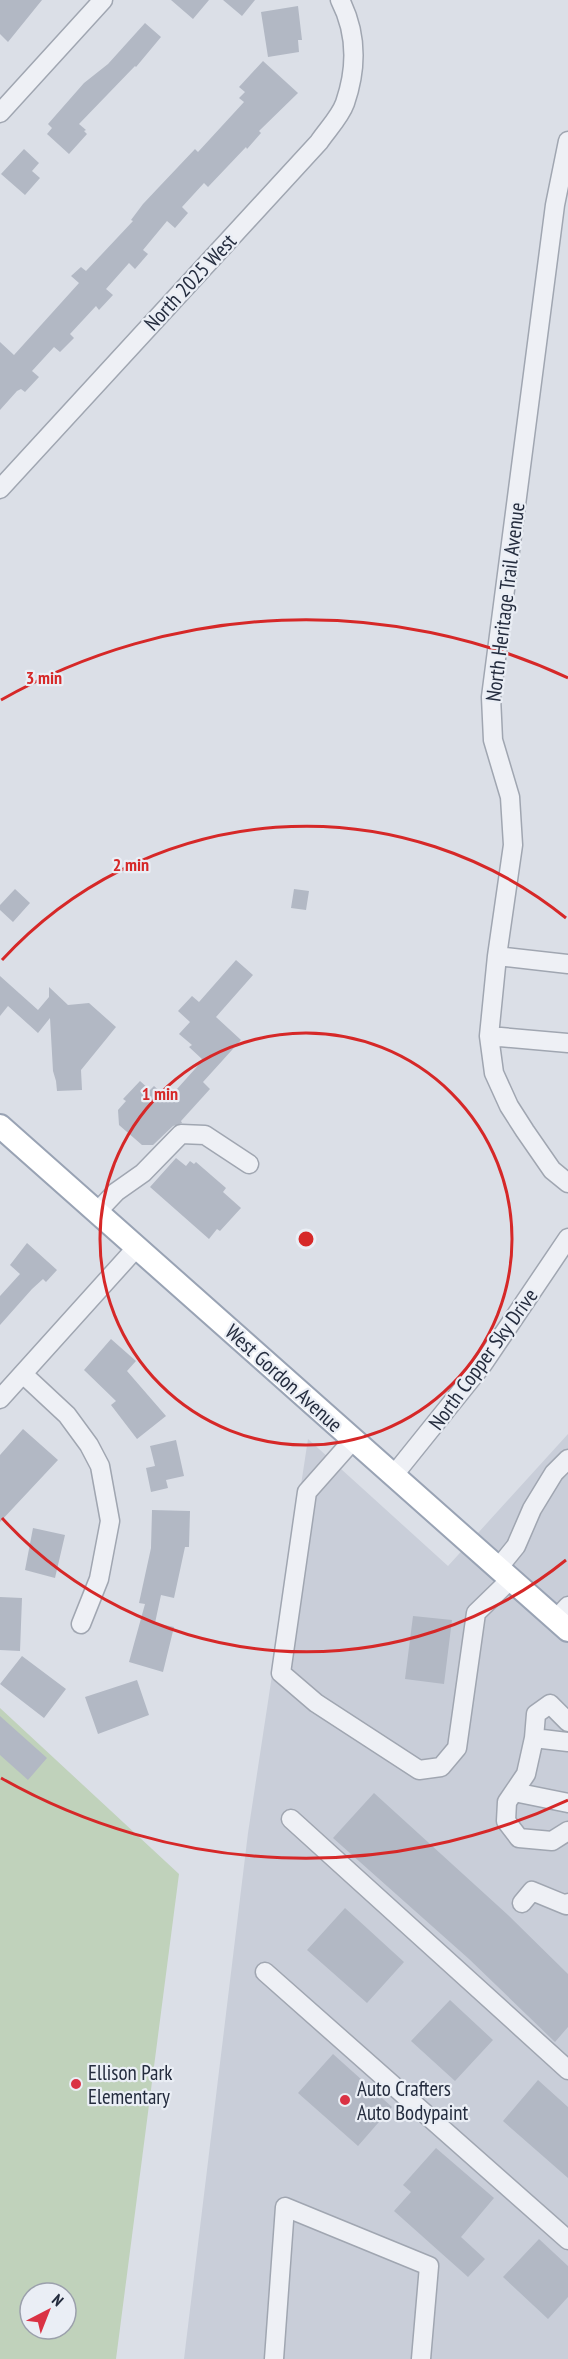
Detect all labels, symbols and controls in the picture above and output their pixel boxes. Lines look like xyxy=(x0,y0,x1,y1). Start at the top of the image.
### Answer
street label: North 2025 West xyxy=(138,228,242,336)
street label: North Heritage Trail Avenue xyxy=(479,501,531,703)
text: 3 min xyxy=(26,666,62,689)
text: 2 min xyxy=(113,853,149,876)
text: 1 min xyxy=(142,1082,178,1105)
centre of rings xyxy=(296,1229,316,1249)
street label: North Copper Sky Drive xyxy=(423,1283,543,1435)
street label: West Gordon Avenue xyxy=(220,1318,348,1438)
place label: Ellison Park Elementary xyxy=(88,2059,172,2110)
place label: Auto Crafters Auto Bodypaint xyxy=(357,2075,468,2126)
marker: Ellison Park Elementary xyxy=(69,2077,83,2091)
marker: Auto Crafters Auto Bodypaint xyxy=(338,2093,352,2107)
north arrow xyxy=(18,2281,78,2341)
text: N xyxy=(48,2290,68,2310)

